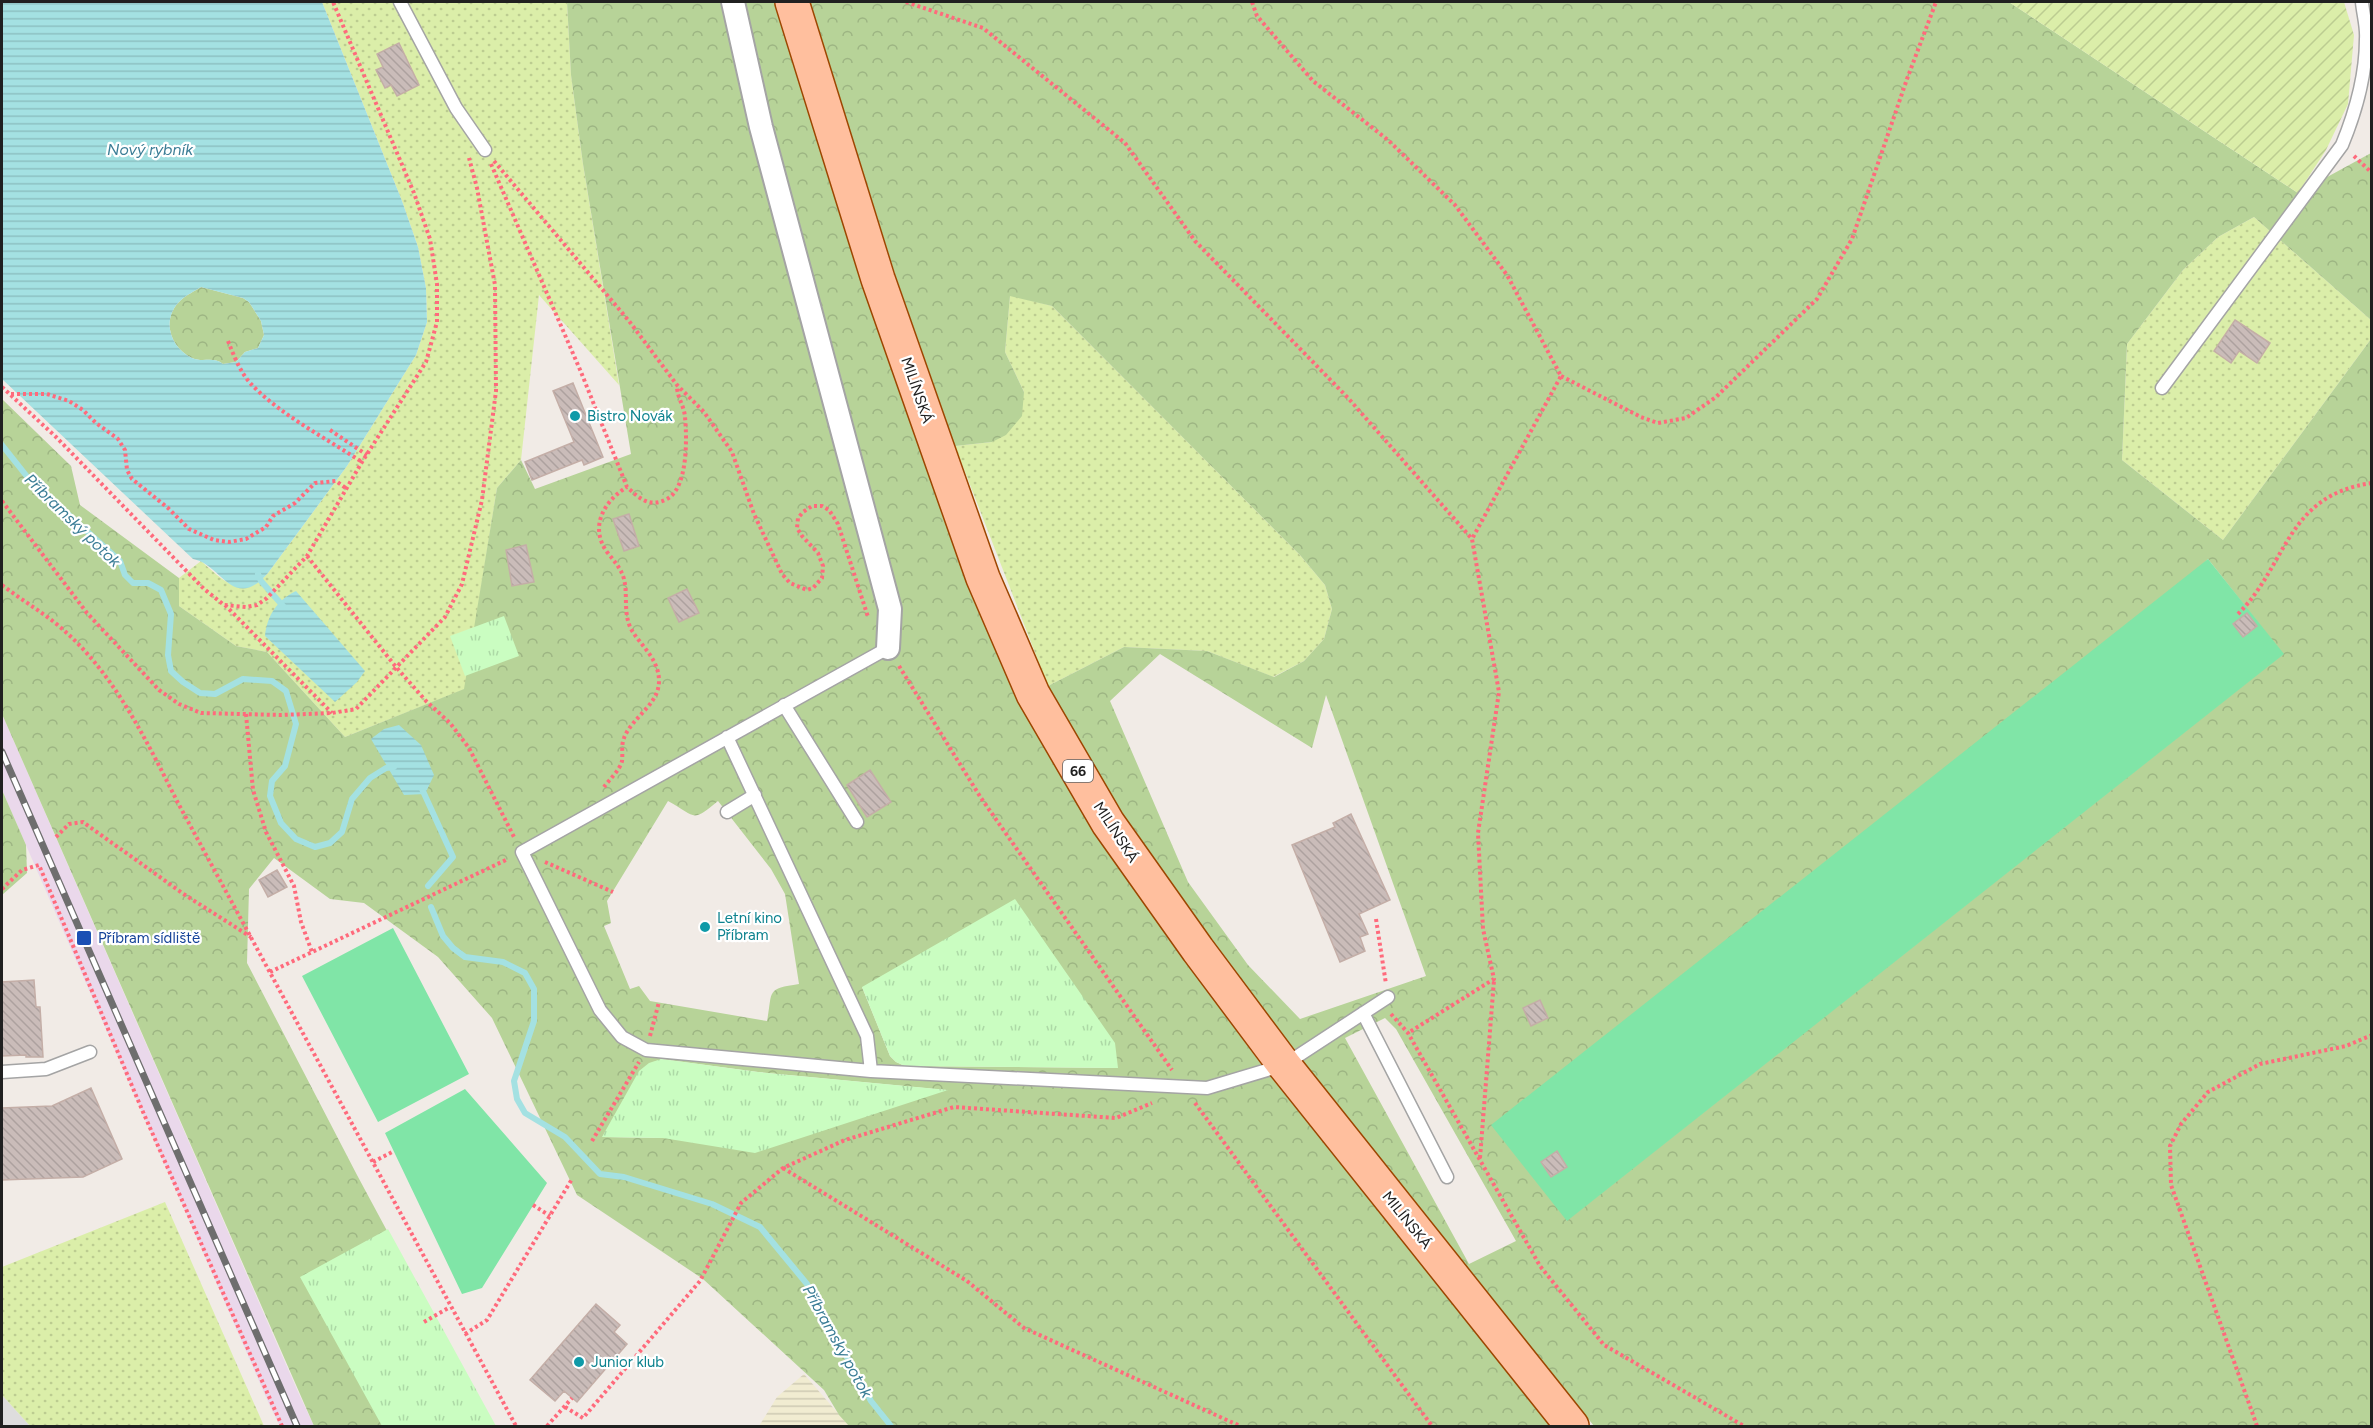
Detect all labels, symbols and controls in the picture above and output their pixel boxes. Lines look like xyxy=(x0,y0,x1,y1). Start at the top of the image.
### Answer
water label: Nový rybník xyxy=(107,140,194,159)
street label: MILÍNSKÁ xyxy=(897,355,937,425)
place label: Bistro Novák xyxy=(587,407,673,425)
marker: Bistro Novák xyxy=(568,409,582,423)
water label: Příbramský potok xyxy=(21,470,125,572)
road number: 66 xyxy=(1063,760,1093,782)
street label: MILÍNSKÁ xyxy=(1090,798,1142,866)
place label: Letní kino Příbram xyxy=(717,909,782,944)
marker: Letní kino Příbram xyxy=(698,920,712,934)
marker: Příbram sídliště xyxy=(75,929,93,947)
place label: Příbram sídliště xyxy=(98,929,200,947)
street label: MILÍNSKÁ xyxy=(1378,1188,1436,1252)
water label: Příbramský potok xyxy=(799,1282,877,1402)
place label: Junior klub xyxy=(591,1353,664,1371)
marker: Junior klub xyxy=(572,1355,586,1369)

